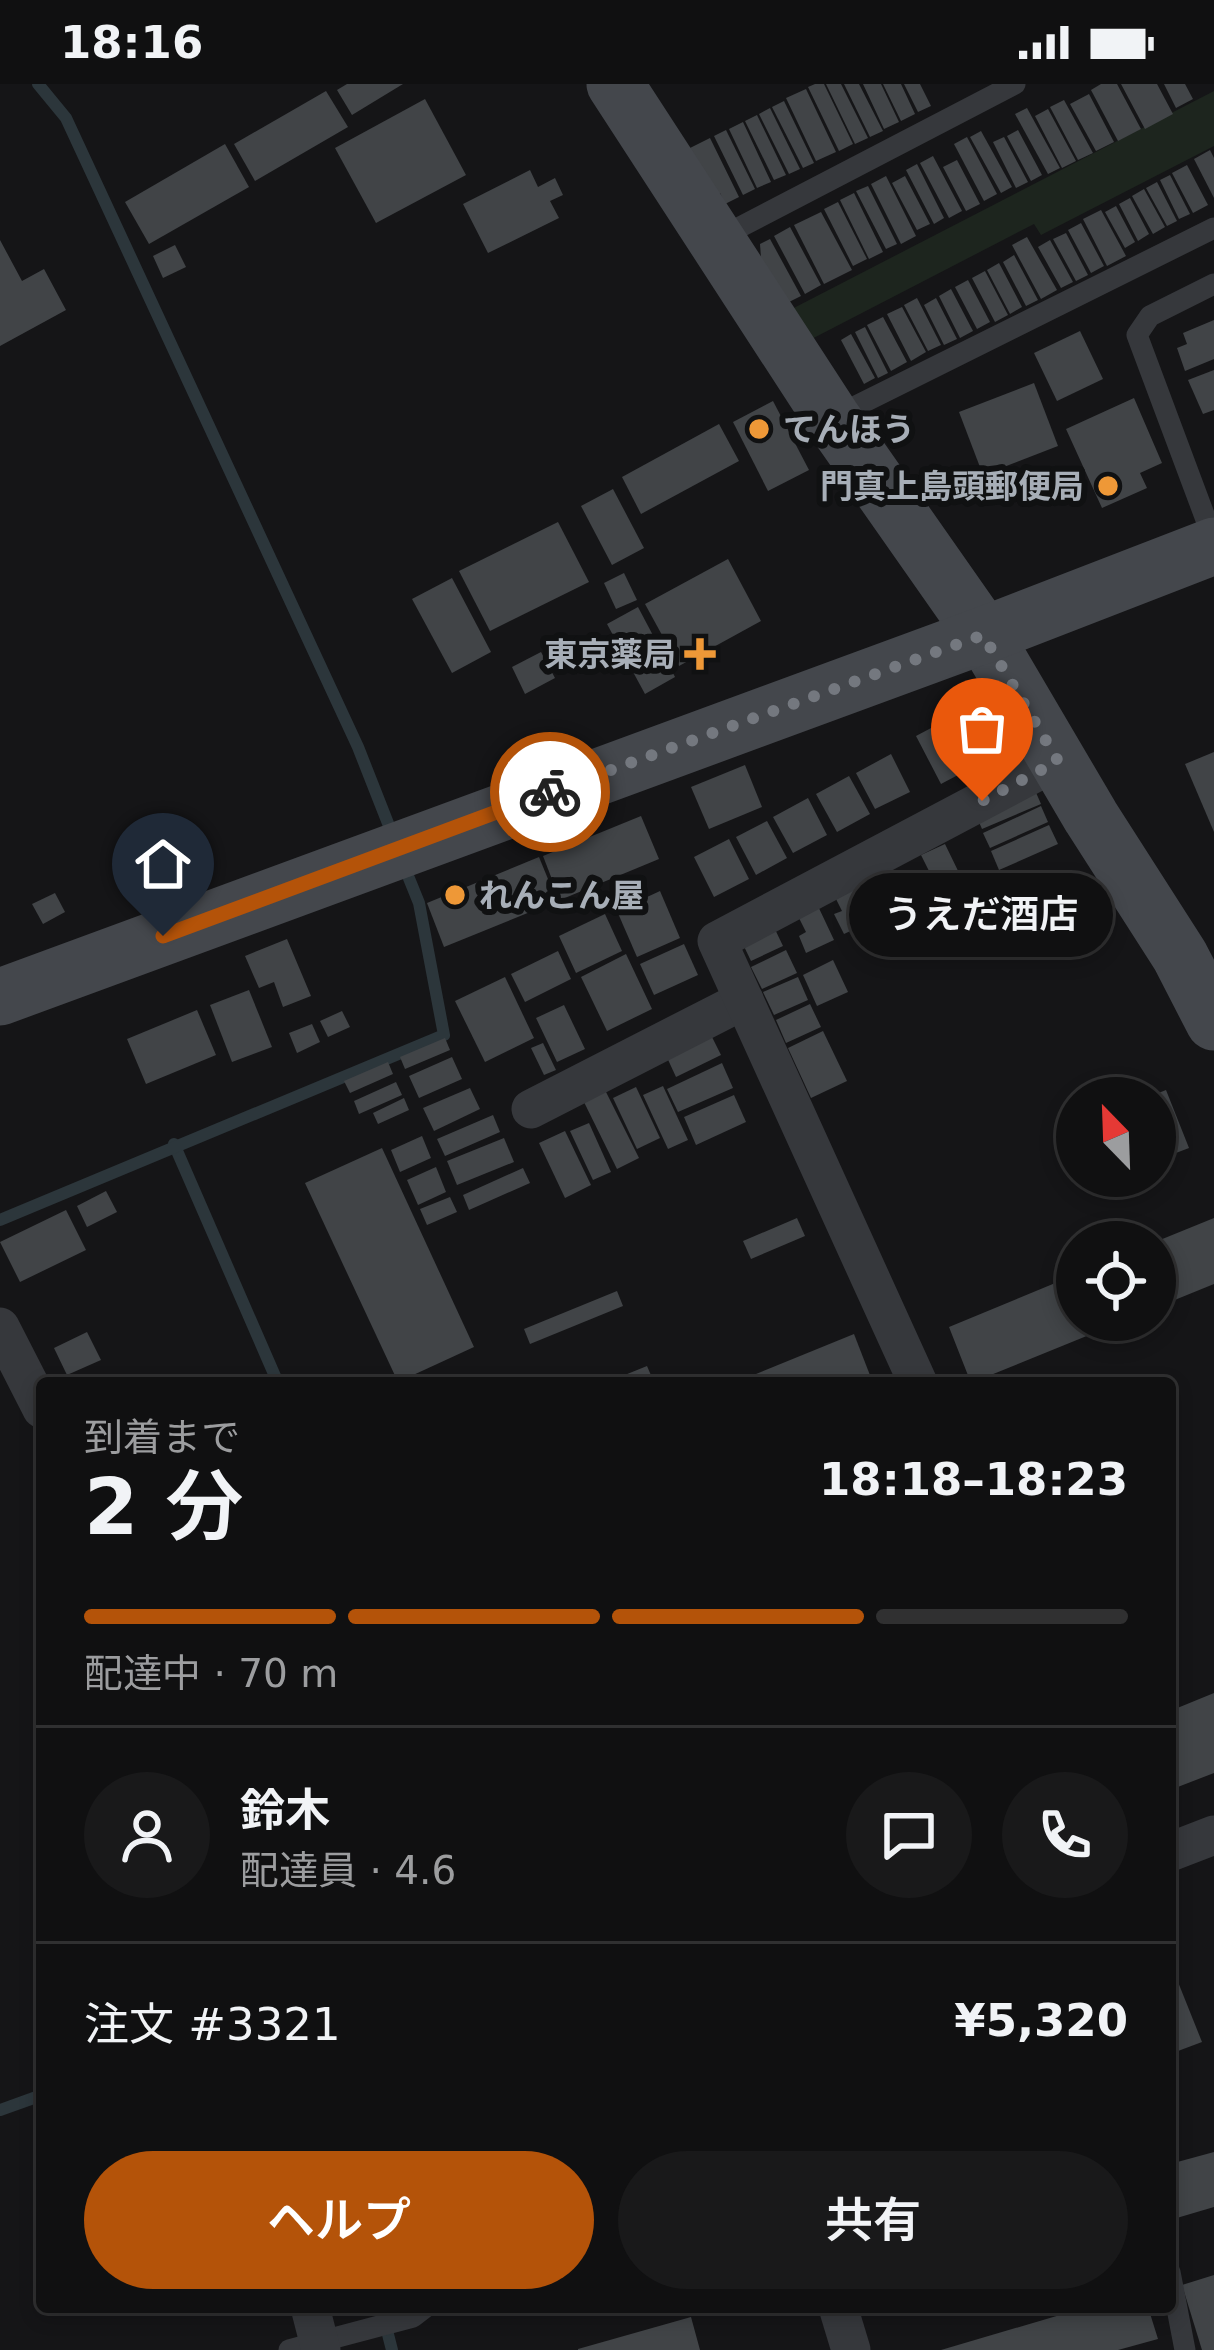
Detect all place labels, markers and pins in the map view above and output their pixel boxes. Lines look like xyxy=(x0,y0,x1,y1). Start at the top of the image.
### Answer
place label: てんほう xyxy=(783,410,915,449)
marker: てんほう xyxy=(746,416,772,442)
place label: 門真上島頭郵便局 xyxy=(820,467,1084,506)
marker: 門真上島頭郵便局 xyxy=(1095,473,1121,499)
place label: 東京薬局 xyxy=(544,635,676,674)
marker: 東京薬局 xyxy=(687,641,713,667)
pin xyxy=(931,678,1033,801)
pin xyxy=(112,813,214,936)
callout: うえだ酒店 xyxy=(850,873,1114,957)
place label: れんこん屋 xyxy=(479,876,644,915)
marker: れんこん屋 xyxy=(442,882,468,908)

